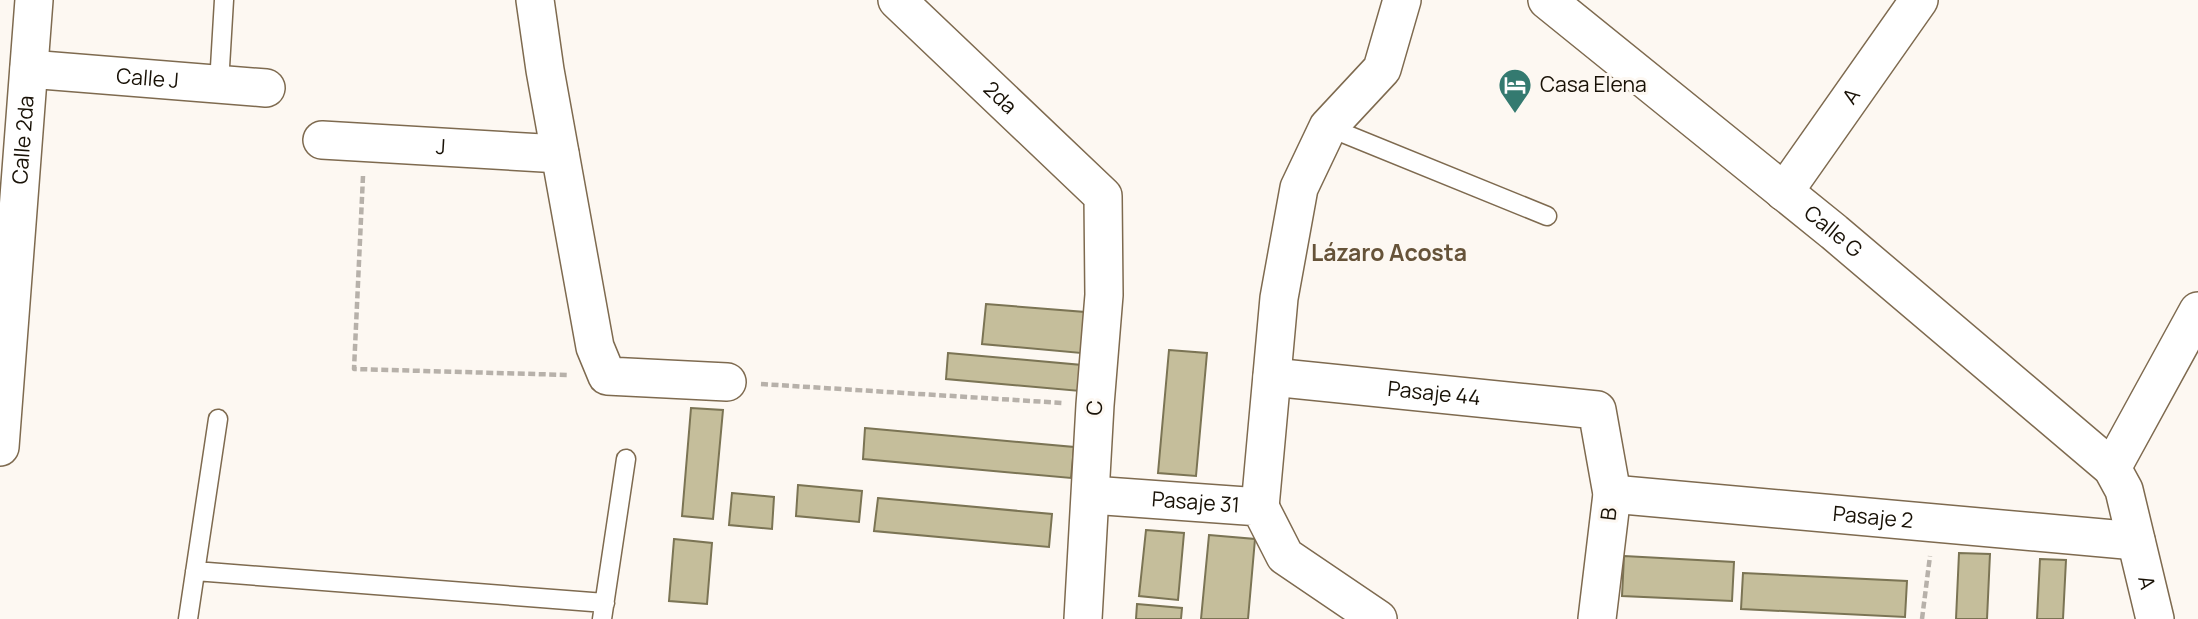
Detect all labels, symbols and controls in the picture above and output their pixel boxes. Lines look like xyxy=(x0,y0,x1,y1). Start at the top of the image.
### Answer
street label: Calle J xyxy=(115,61,180,94)
hotel icon: Casa Elena xyxy=(1496,66,1534,115)
place label: Casa Elena xyxy=(1540,70,1647,98)
street label: 2da xyxy=(978,75,1023,120)
street label: A xyxy=(1835,82,1866,109)
street label: Calle 2da xyxy=(5,94,40,185)
street label: J xyxy=(435,132,447,160)
street label: Calle G xyxy=(1799,198,1869,263)
district label: Lázaro Acosta xyxy=(1311,236,1467,268)
street label: Pasaje 44 xyxy=(1386,374,1482,411)
street label: C xyxy=(1080,400,1108,416)
street label: Pasaje 31 xyxy=(1151,484,1241,519)
street label: Pasaje 2 xyxy=(1832,499,1914,534)
street label: B xyxy=(1593,506,1623,522)
street label: A xyxy=(2132,573,2162,592)

